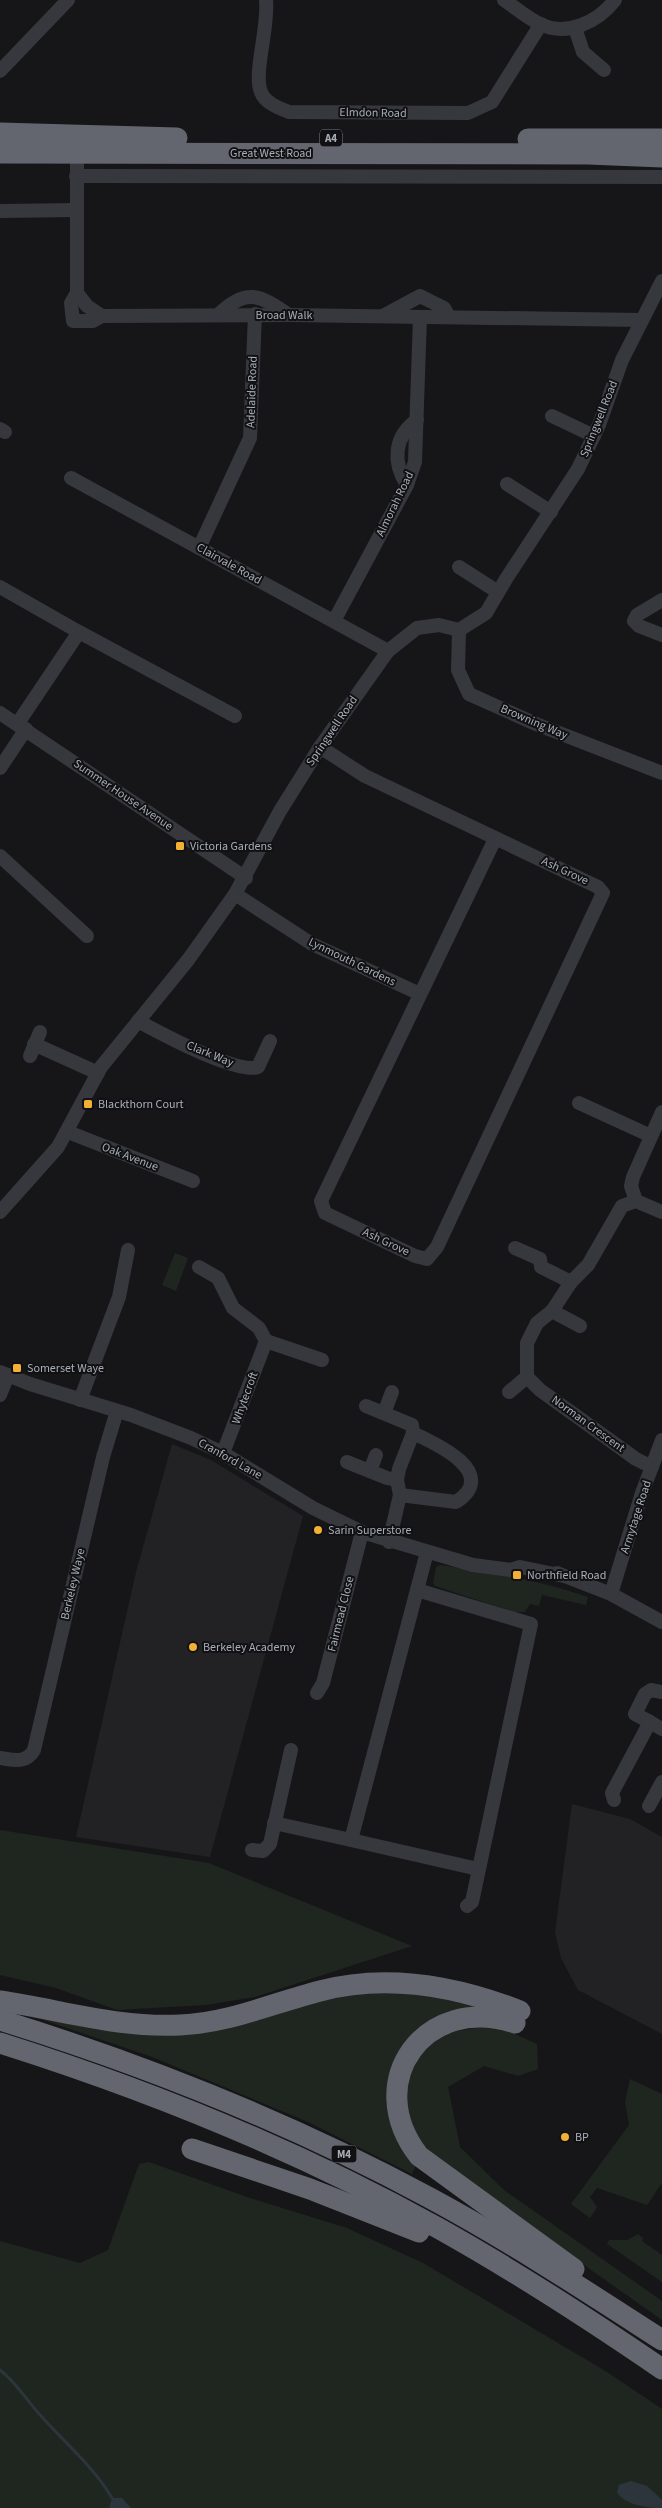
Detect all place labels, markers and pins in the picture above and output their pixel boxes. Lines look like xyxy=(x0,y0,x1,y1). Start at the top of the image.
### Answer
place label: Victoria Gardens xyxy=(190,838,272,855)
marker: Victoria Gardens xyxy=(174,840,186,852)
place label: Blackthorn Court xyxy=(98,1096,184,1113)
marker: Blackthorn Court xyxy=(82,1098,94,1110)
place label: Somerset Waye xyxy=(27,1360,104,1377)
marker: Somerset Waye xyxy=(11,1362,23,1374)
place label: Sarin Superstore xyxy=(328,1522,411,1539)
marker: Sarin Superstore xyxy=(312,1524,324,1536)
place label: Northfield Road xyxy=(527,1567,606,1584)
marker: Northfield Road xyxy=(511,1569,523,1581)
place label: Berkeley Academy xyxy=(203,1639,295,1656)
marker: Berkeley Academy xyxy=(187,1641,199,1653)
place label: BP xyxy=(575,2129,589,2146)
marker: BP xyxy=(559,2131,571,2143)

